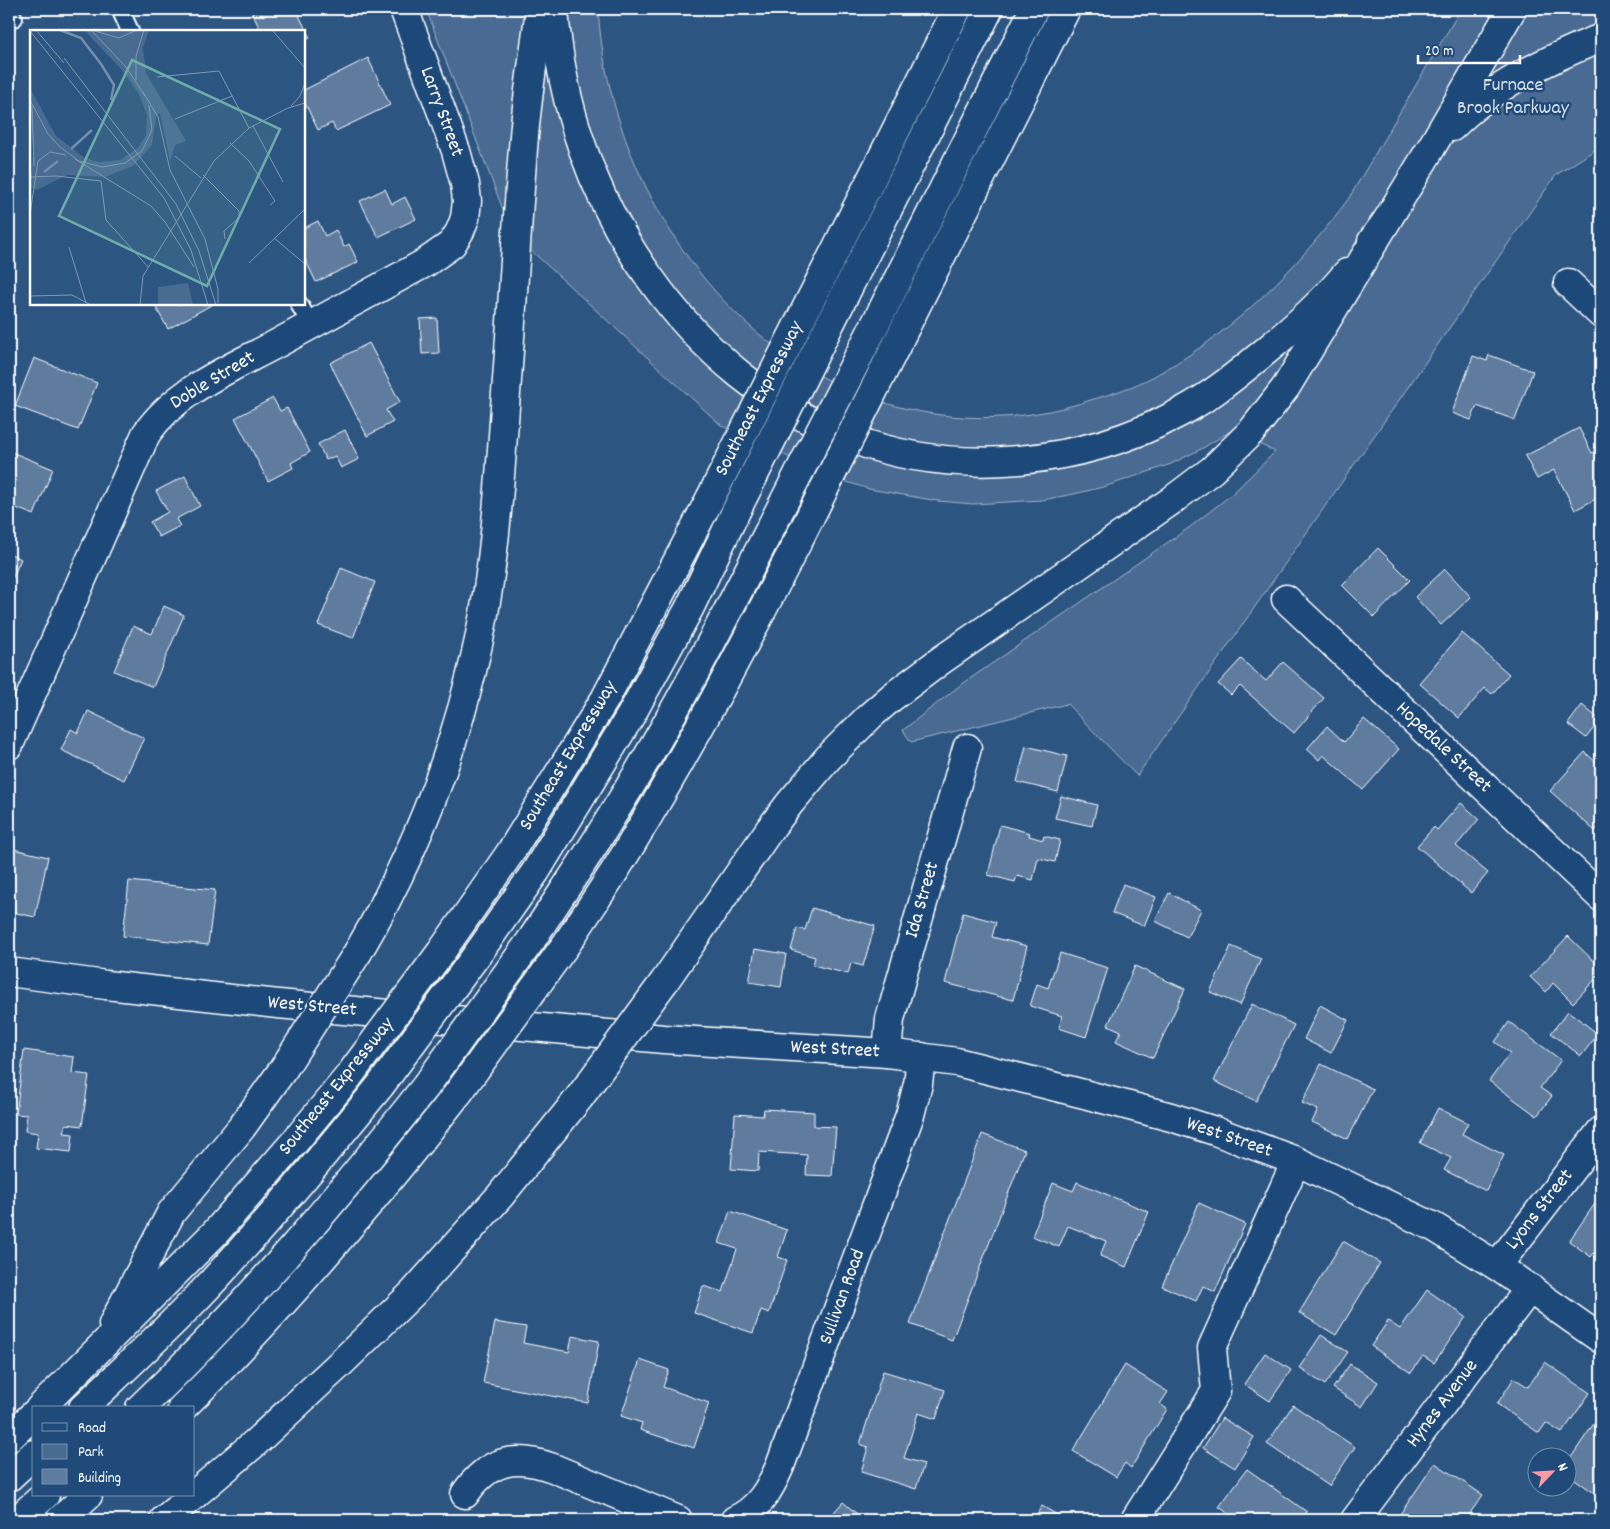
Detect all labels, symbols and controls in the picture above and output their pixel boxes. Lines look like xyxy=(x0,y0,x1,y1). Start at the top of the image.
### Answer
inset map xyxy=(30,30,305,305)
scale bar xyxy=(1418,32,1520,64)
text: 20 m xyxy=(1425,41,1453,63)
street label: Larry Street xyxy=(412,63,470,161)
park label: Furnace Brook Parkway xyxy=(1457,72,1570,123)
street label: Southeast Expressway xyxy=(709,316,812,481)
street label: Doble Street xyxy=(165,345,261,417)
street label: Southeast Expressway xyxy=(513,675,625,836)
street label: Hopedale Street xyxy=(1389,696,1497,800)
street label: Ida Street xyxy=(899,859,947,941)
street label: West Street xyxy=(266,989,358,1025)
street label: Southeast Expressway xyxy=(272,1011,402,1162)
street label: West Street xyxy=(790,1034,880,1066)
street label: West Street xyxy=(1182,1110,1276,1166)
street label: Lyons Street xyxy=(1499,1164,1581,1256)
street label: Sullivan Road xyxy=(813,1245,873,1349)
street label: Hynes Avenue xyxy=(1400,1354,1486,1454)
legend xyxy=(32,1406,195,1496)
text: Road xyxy=(78,1418,106,1440)
text: Park xyxy=(78,1442,104,1464)
north arrow xyxy=(1528,1446,1578,1496)
text: N xyxy=(1551,1460,1573,1475)
text: Building xyxy=(78,1468,121,1490)

